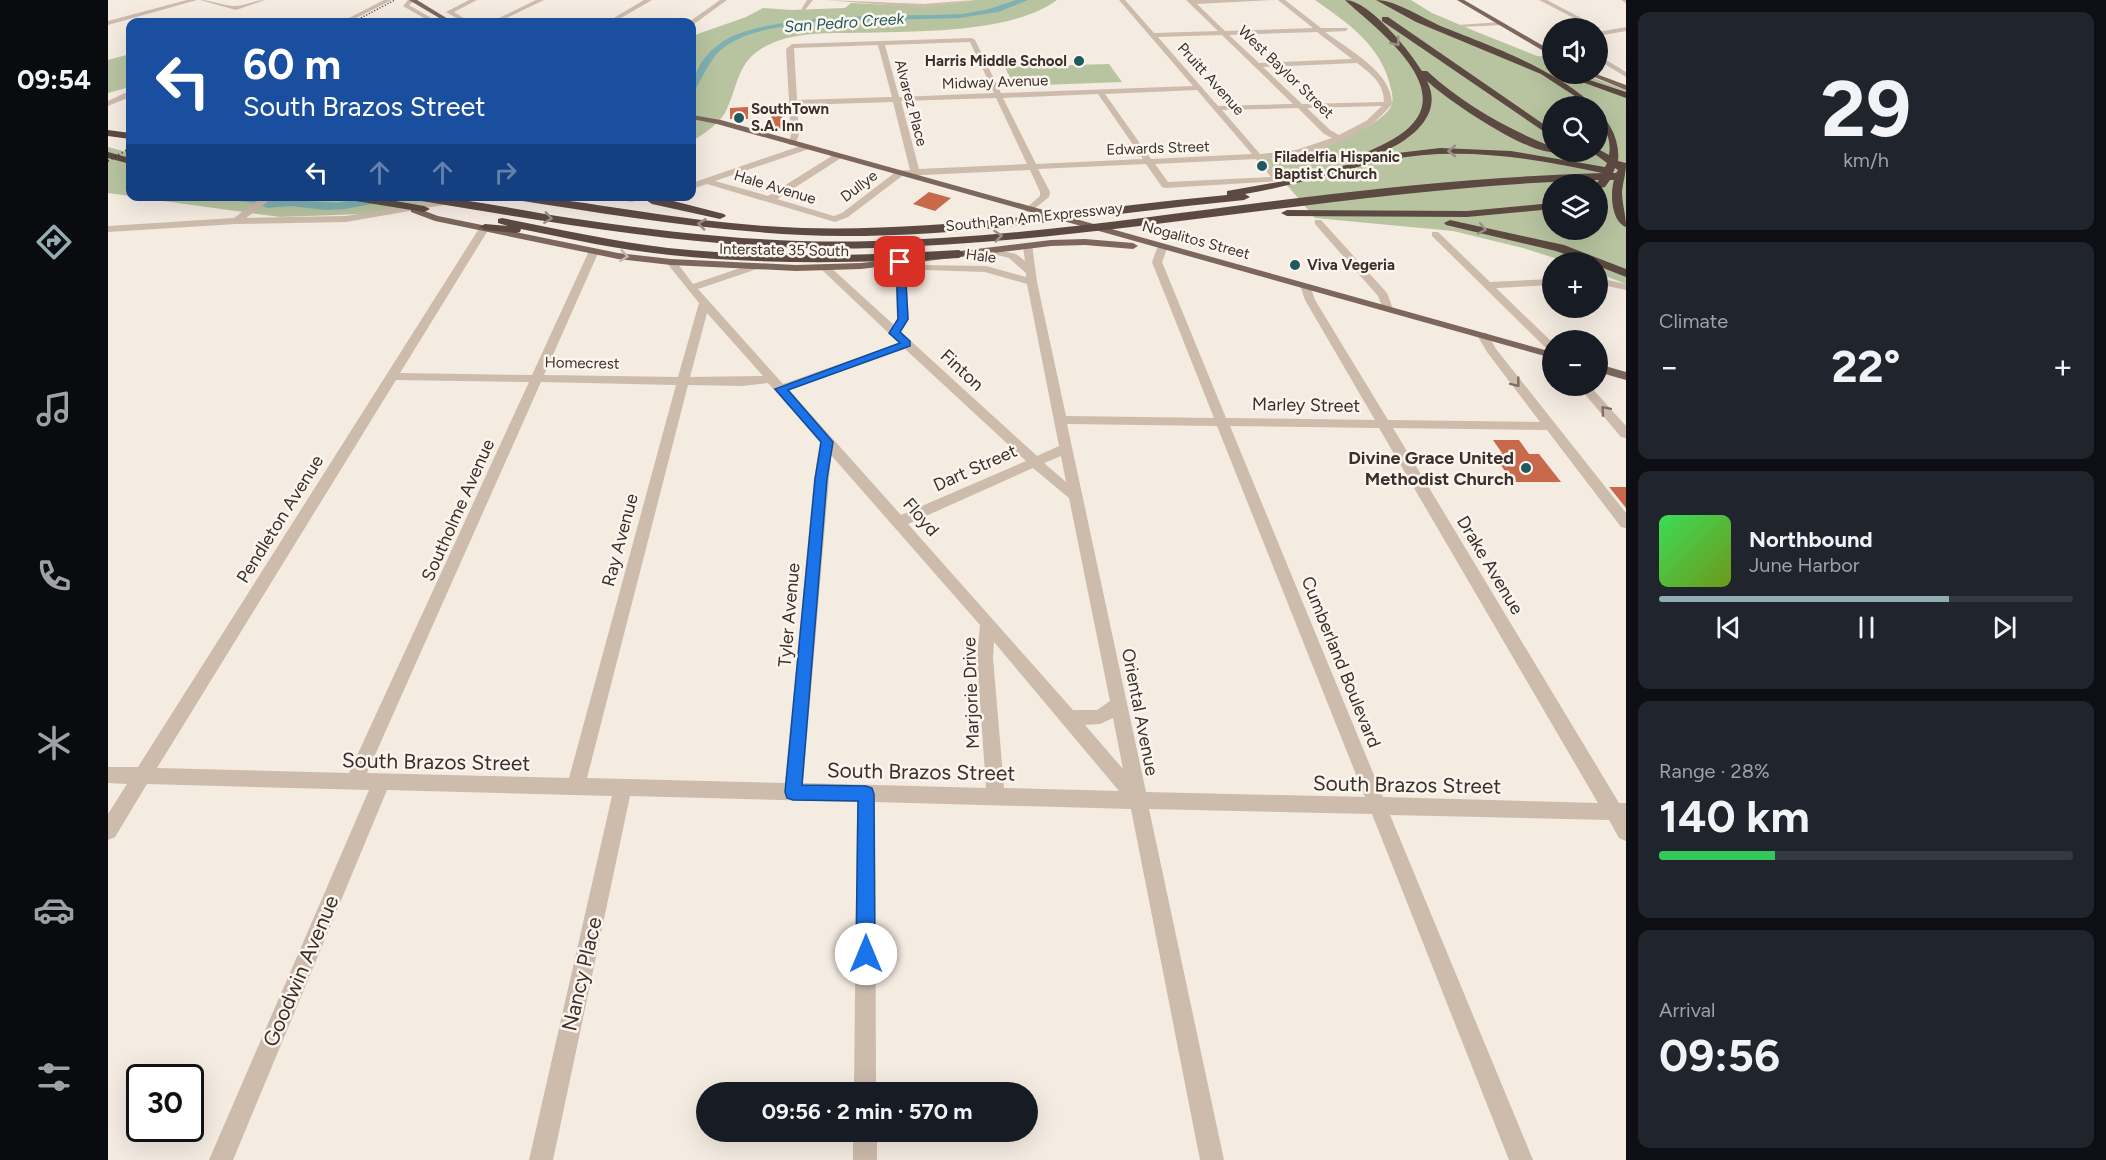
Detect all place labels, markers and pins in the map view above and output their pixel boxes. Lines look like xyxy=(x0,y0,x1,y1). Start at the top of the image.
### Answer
place label: Harris Middle School xyxy=(925,52,1067,70)
marker: Harris Middle School xyxy=(1072,54,1086,68)
place label: SouthTown S.A. Inn xyxy=(751,100,829,135)
marker: SouthTown S.A. Inn xyxy=(732,111,746,125)
place label: Filadelfia Hispanic Baptist Church xyxy=(1274,148,1400,183)
marker: Filadelfia Hispanic Baptist Church xyxy=(1255,159,1269,173)
pin xyxy=(874,236,925,287)
place label: Viva Vegeria xyxy=(1307,256,1395,274)
marker: Viva Vegeria xyxy=(1288,258,1302,272)
place label: Divine Grace United Methodist Church xyxy=(1348,447,1514,490)
marker: Divine Grace United Methodist Church xyxy=(1519,461,1533,475)

